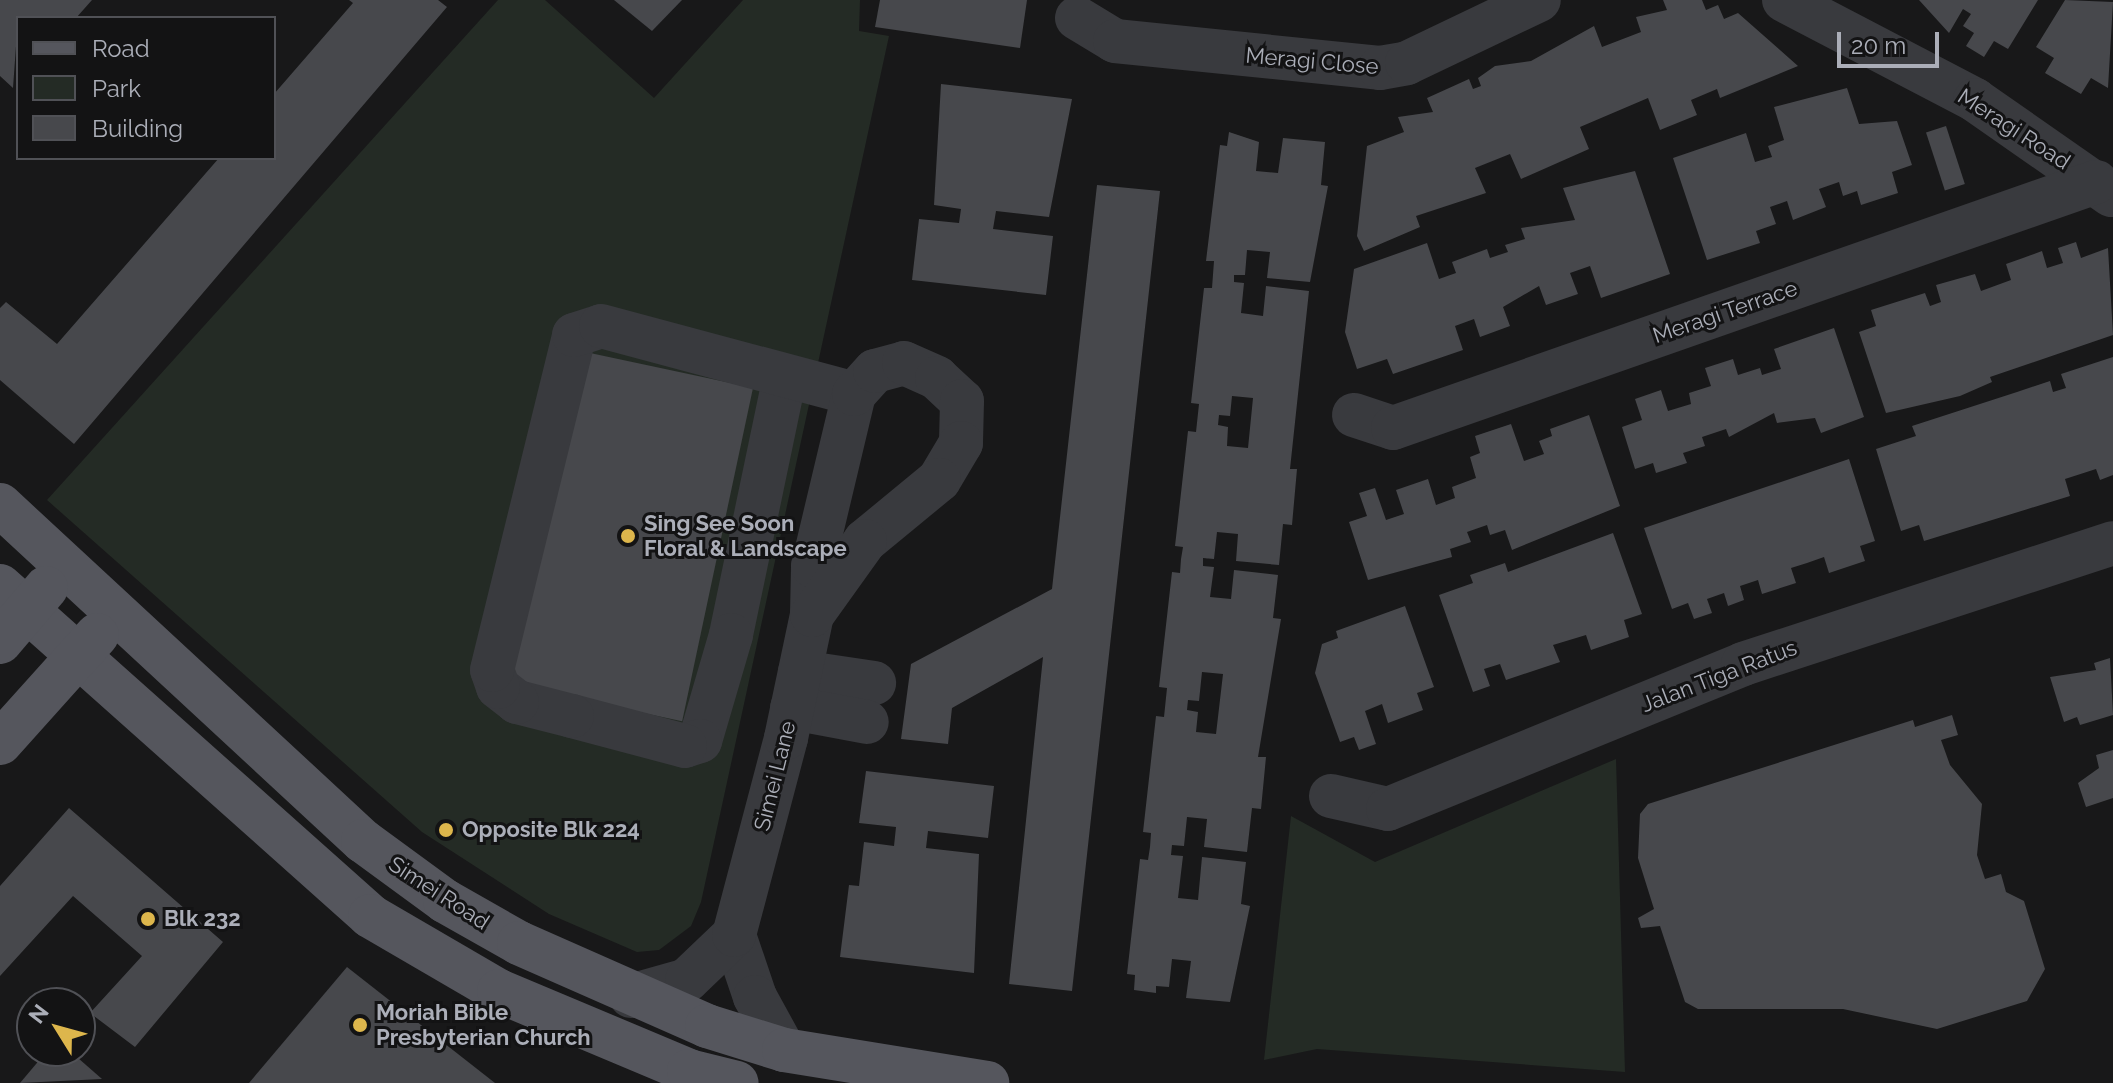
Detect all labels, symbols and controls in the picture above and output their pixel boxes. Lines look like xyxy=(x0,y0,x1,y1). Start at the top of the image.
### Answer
legend xyxy=(16,16,276,160)
scale bar xyxy=(1841,16,1943,66)
text: 20 m xyxy=(1851,31,1906,60)
text: Road xyxy=(92,34,150,63)
street label: Meragi Close xyxy=(1244,42,1380,80)
text: Park xyxy=(92,74,141,103)
street label: Meragi Road xyxy=(1953,83,2075,175)
text: Building xyxy=(92,114,183,143)
street label: Meragi Terrace xyxy=(1649,275,1801,349)
place label: Sing See Soon Floral & Landscape xyxy=(644,510,847,562)
marker: Sing See Soon Floral & Landscape xyxy=(619,527,637,545)
street label: Jalan Tiga Ratus xyxy=(1637,634,1801,718)
street label: Simei Lane xyxy=(749,718,801,834)
place label: Opposite Blk 224 xyxy=(462,817,640,843)
marker: Opposite Blk 224 xyxy=(437,821,455,839)
street label: Simei Road xyxy=(384,851,494,935)
place label: Blk 232 xyxy=(164,906,241,932)
marker: Blk 232 xyxy=(139,910,157,928)
north arrow xyxy=(16,987,96,1067)
text: N xyxy=(23,999,54,1028)
place label: Moriah Bible Presbyterian Church xyxy=(376,999,591,1050)
marker: Moriah Bible Presbyterian Church xyxy=(351,1016,369,1034)

